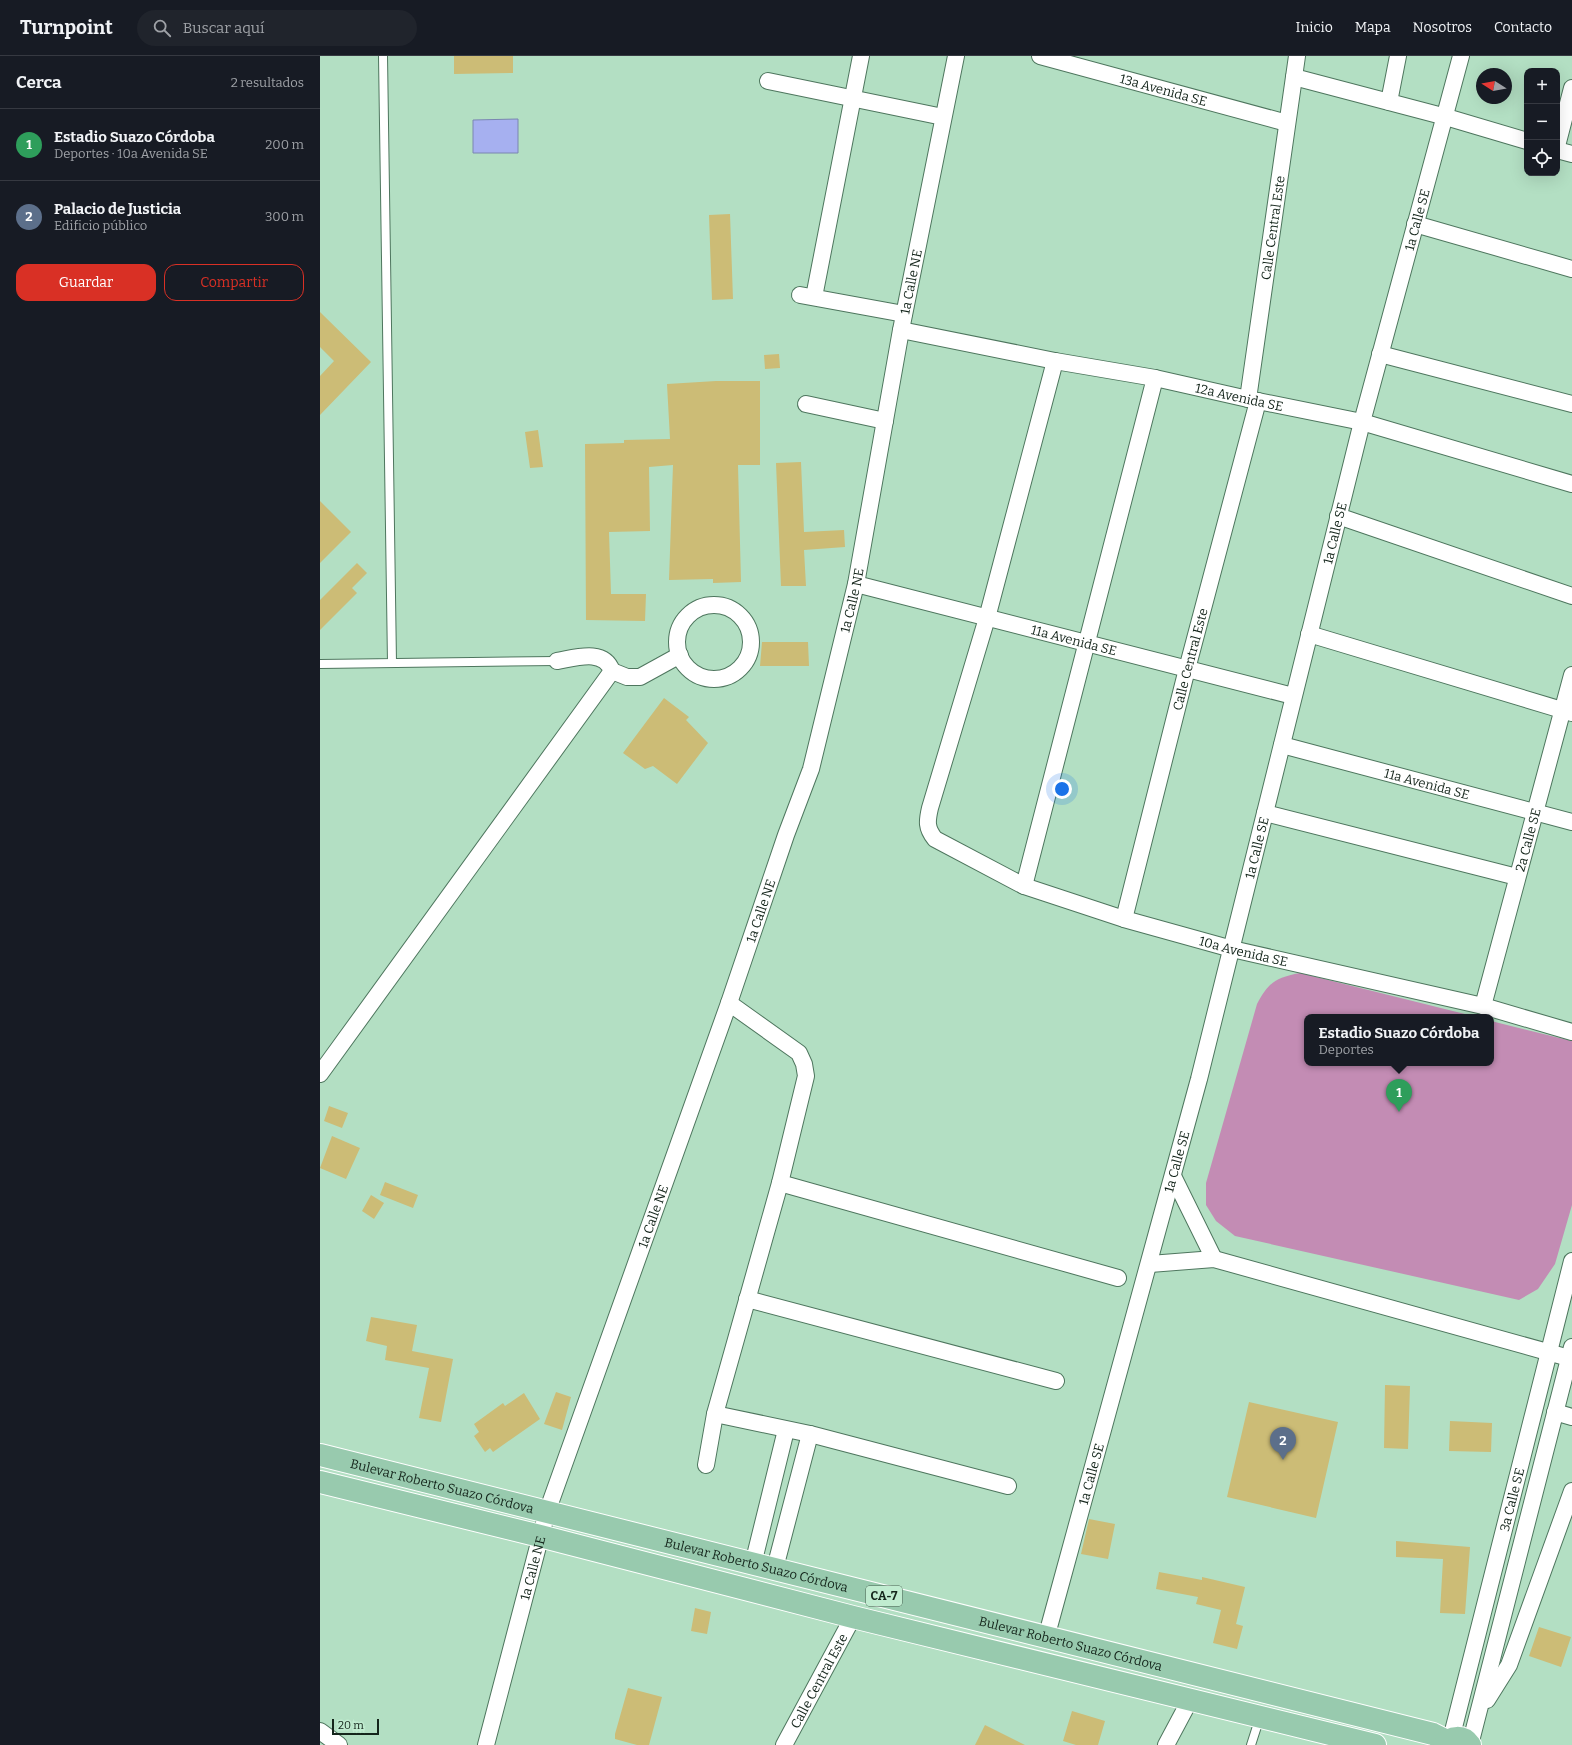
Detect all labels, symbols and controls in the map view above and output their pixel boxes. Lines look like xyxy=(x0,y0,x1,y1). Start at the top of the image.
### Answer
search box xyxy=(137,10,417,46)
text: Turnpoint xyxy=(20,16,113,39)
icon: search xyxy=(151,17,173,39)
text: Buscar aquí xyxy=(183,19,265,37)
text: Inicio xyxy=(1296,19,1333,36)
text: Mapa xyxy=(1355,19,1391,36)
text: Nosotros xyxy=(1413,19,1472,36)
text: Contacto xyxy=(1494,19,1552,36)
north arrow xyxy=(1476,68,1512,104)
map controls xyxy=(1524,68,1560,176)
button: + xyxy=(1524,68,1560,104)
street label: 13a Avenida SE xyxy=(1118,71,1209,108)
text: Cerca xyxy=(16,72,61,93)
text: 2 resultados xyxy=(231,75,304,90)
button: − xyxy=(1524,104,1560,140)
text: Estadio Suazo Córdoba xyxy=(54,128,215,146)
text: 1 xyxy=(26,137,32,152)
text: 200 m xyxy=(265,137,304,152)
button: locate xyxy=(1524,140,1560,176)
text: Deportes · 10a Avenida SE xyxy=(54,146,208,161)
street label: Calle Central Este xyxy=(1258,175,1287,281)
street label: 1a Calle SE xyxy=(1401,187,1432,252)
text: Palacio de Justicia xyxy=(54,200,181,218)
text: 2 xyxy=(25,209,33,224)
text: 300 m xyxy=(265,209,304,224)
text: Edificio público xyxy=(54,218,147,233)
street label: 1a Calle NE xyxy=(897,248,925,315)
button: Guardar xyxy=(16,264,156,301)
button: Compartir xyxy=(164,264,304,301)
street label: 12a Avenida SE xyxy=(1194,380,1285,413)
street label: 1a Calle SE xyxy=(1320,501,1349,566)
street label: 1a Calle NE xyxy=(837,567,866,634)
street label: Calle Central Este xyxy=(1169,606,1210,712)
street label: 11a Avenida SE xyxy=(1030,622,1118,658)
street label: 11a Avenida SE xyxy=(1383,765,1471,802)
your location xyxy=(1052,779,1072,799)
street label: 2a Calle SE xyxy=(1512,807,1543,873)
street label: 1a Calle SE xyxy=(1242,815,1271,880)
street label: 1a Calle NE xyxy=(743,877,778,944)
street label: 10a Avenida SE xyxy=(1198,933,1289,969)
popup xyxy=(1304,1014,1494,1066)
text: Estadio Suazo Córdoba xyxy=(1319,1024,1479,1042)
text: Deportes xyxy=(1319,1042,1374,1057)
pin: 1 xyxy=(1386,1079,1412,1112)
street label: 1a Calle SE xyxy=(1161,1129,1192,1194)
street label: 1a Calle NE xyxy=(635,1183,671,1250)
pin: 2 xyxy=(1270,1427,1296,1460)
street label: 1a Calle SE xyxy=(1075,1442,1106,1506)
street label: Bulevar Roberto Suazo Córdova xyxy=(349,1455,535,1516)
street label: 3a Calle SE xyxy=(1496,1466,1527,1533)
street label: 1a Calle NE xyxy=(517,1534,548,1602)
street label: Bulevar Roberto Suazo Córdova xyxy=(663,1534,850,1595)
road number: CA-7 xyxy=(866,1586,902,1606)
street label: Bulevar Roberto Suazo Córdova xyxy=(978,1613,1164,1673)
street label: Calle Central Este xyxy=(787,1631,850,1731)
scale bar xyxy=(332,1717,379,1736)
text: 20 m xyxy=(338,1719,364,1732)

